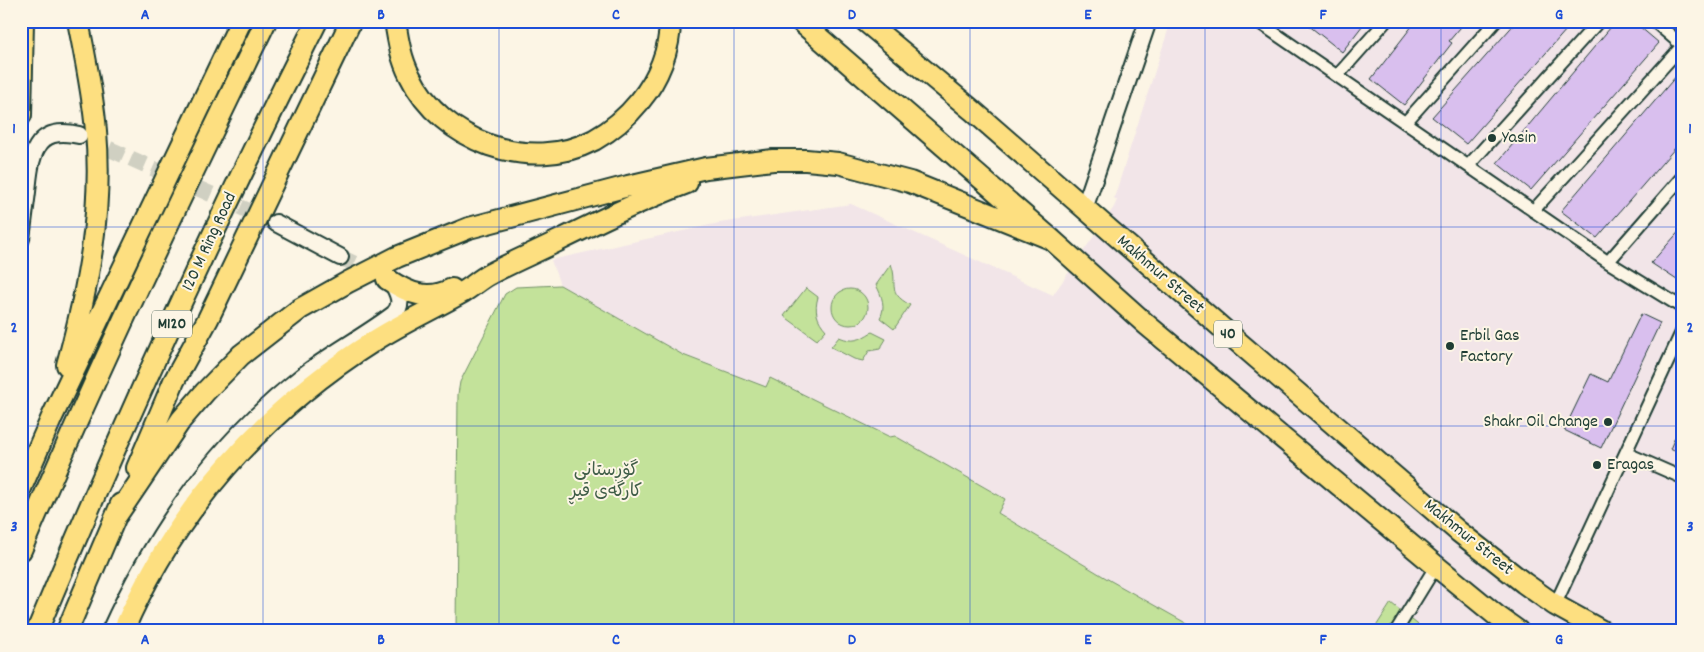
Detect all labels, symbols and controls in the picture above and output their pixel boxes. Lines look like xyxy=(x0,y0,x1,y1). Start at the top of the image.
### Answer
text: A xyxy=(141,4,150,27)
text: B xyxy=(377,4,385,27)
text: C xyxy=(612,4,620,27)
text: D xyxy=(848,4,857,27)
text: E xyxy=(1084,4,1092,27)
text: F xyxy=(1319,4,1327,27)
text: G xyxy=(1555,4,1563,27)
text: 1 xyxy=(12,118,16,141)
text: 1 xyxy=(1688,118,1692,141)
place label: Yasin xyxy=(1502,126,1536,151)
marker: Yasin xyxy=(1486,132,1498,144)
street label: 120 M Ring Road xyxy=(176,188,244,296)
street label: Makhmur Street xyxy=(1111,230,1210,321)
road number: M120 xyxy=(152,310,192,338)
text: 2 xyxy=(11,317,18,340)
text: 2 xyxy=(1687,317,1694,340)
road number: 40 xyxy=(1214,320,1242,348)
place label: Erbil Gas Factory xyxy=(1460,324,1519,370)
marker: Erbil Gas Factory xyxy=(1444,340,1456,352)
place label: Shakr Oil Change xyxy=(1483,410,1598,435)
marker: Shakr Oil Change xyxy=(1602,416,1614,428)
place label: Eragas xyxy=(1607,453,1654,478)
park label: گۆڕستانی کارگەی قیڕ xyxy=(568,459,643,505)
marker: Eragas xyxy=(1591,459,1603,471)
street label: Makhmur Street xyxy=(1418,494,1519,582)
text: 3 xyxy=(10,516,18,539)
text: 3 xyxy=(1686,516,1694,539)
text: A xyxy=(141,629,150,652)
text: B xyxy=(377,629,385,652)
text: C xyxy=(612,629,620,652)
text: D xyxy=(848,629,857,652)
text: E xyxy=(1084,629,1092,652)
text: F xyxy=(1319,629,1327,652)
text: G xyxy=(1555,629,1563,652)

